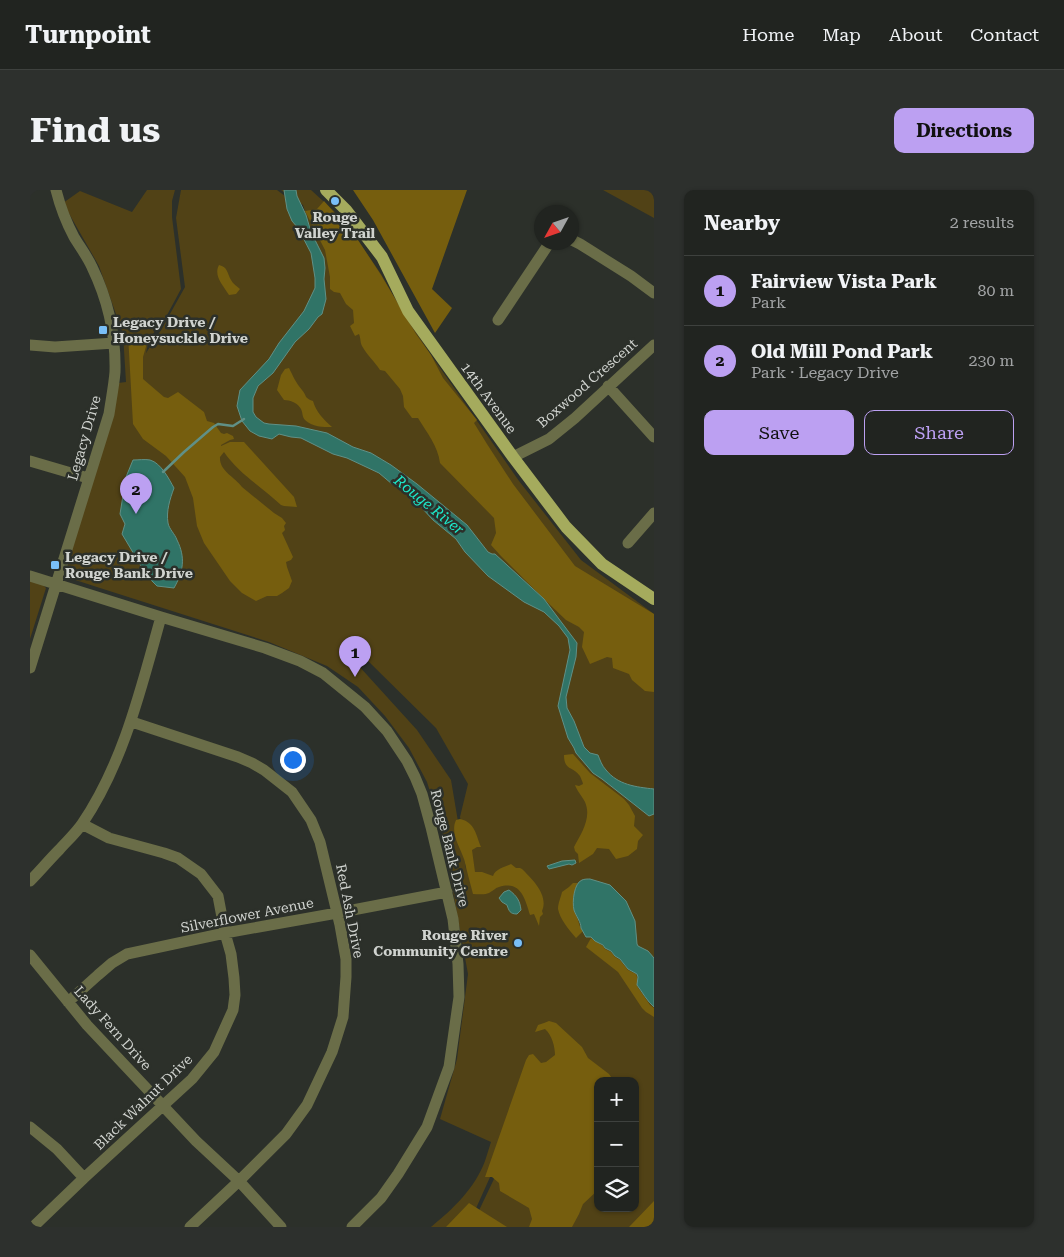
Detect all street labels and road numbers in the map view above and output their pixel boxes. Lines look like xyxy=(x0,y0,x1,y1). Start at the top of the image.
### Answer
street label: Boxwood Crescent xyxy=(534,335,640,431)
street label: 14th Avenue xyxy=(458,359,520,437)
street label: Legacy Drive xyxy=(64,393,104,482)
street label: Rouge Bank Drive xyxy=(428,788,472,909)
street label: Red Ash Drive xyxy=(333,863,367,960)
street label: Silverflower Avenue xyxy=(179,894,315,936)
street label: Lady Fern Drive xyxy=(71,983,155,1073)
street label: Black Walnut Drive xyxy=(91,1051,195,1153)

